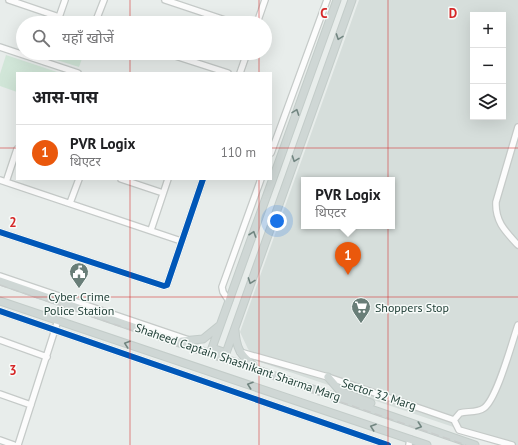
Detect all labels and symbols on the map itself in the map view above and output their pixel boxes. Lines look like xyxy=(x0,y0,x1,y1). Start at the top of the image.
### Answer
text: C xyxy=(320,5,328,22)
text: D xyxy=(449,5,457,22)
one-way arrow xyxy=(335,33,344,40)
one-way arrow xyxy=(292,108,300,115)
one-way arrow xyxy=(292,156,300,163)
your location xyxy=(267,211,287,231)
text: 2 xyxy=(9,214,17,231)
one-way arrow xyxy=(248,231,257,238)
pin: 1 xyxy=(335,242,361,275)
public building icon: Cyber Crime Police Station xyxy=(68,261,90,289)
one-way arrow xyxy=(248,278,256,285)
place label: Cyber Crime Police Station xyxy=(44,289,114,318)
supermarket icon: Shoppers Stop xyxy=(350,296,372,324)
place label: Shoppers Stop xyxy=(375,300,449,315)
street label: Shaheed Captain Shashikant Sharma Marg xyxy=(133,320,343,404)
one-way arrow xyxy=(124,340,131,348)
text: 3 xyxy=(9,362,17,379)
street label: Sector 32 Marg xyxy=(340,375,418,413)
one-way arrow xyxy=(247,382,254,390)
one-way arrow xyxy=(415,422,422,430)
one-way arrow xyxy=(370,423,377,432)

